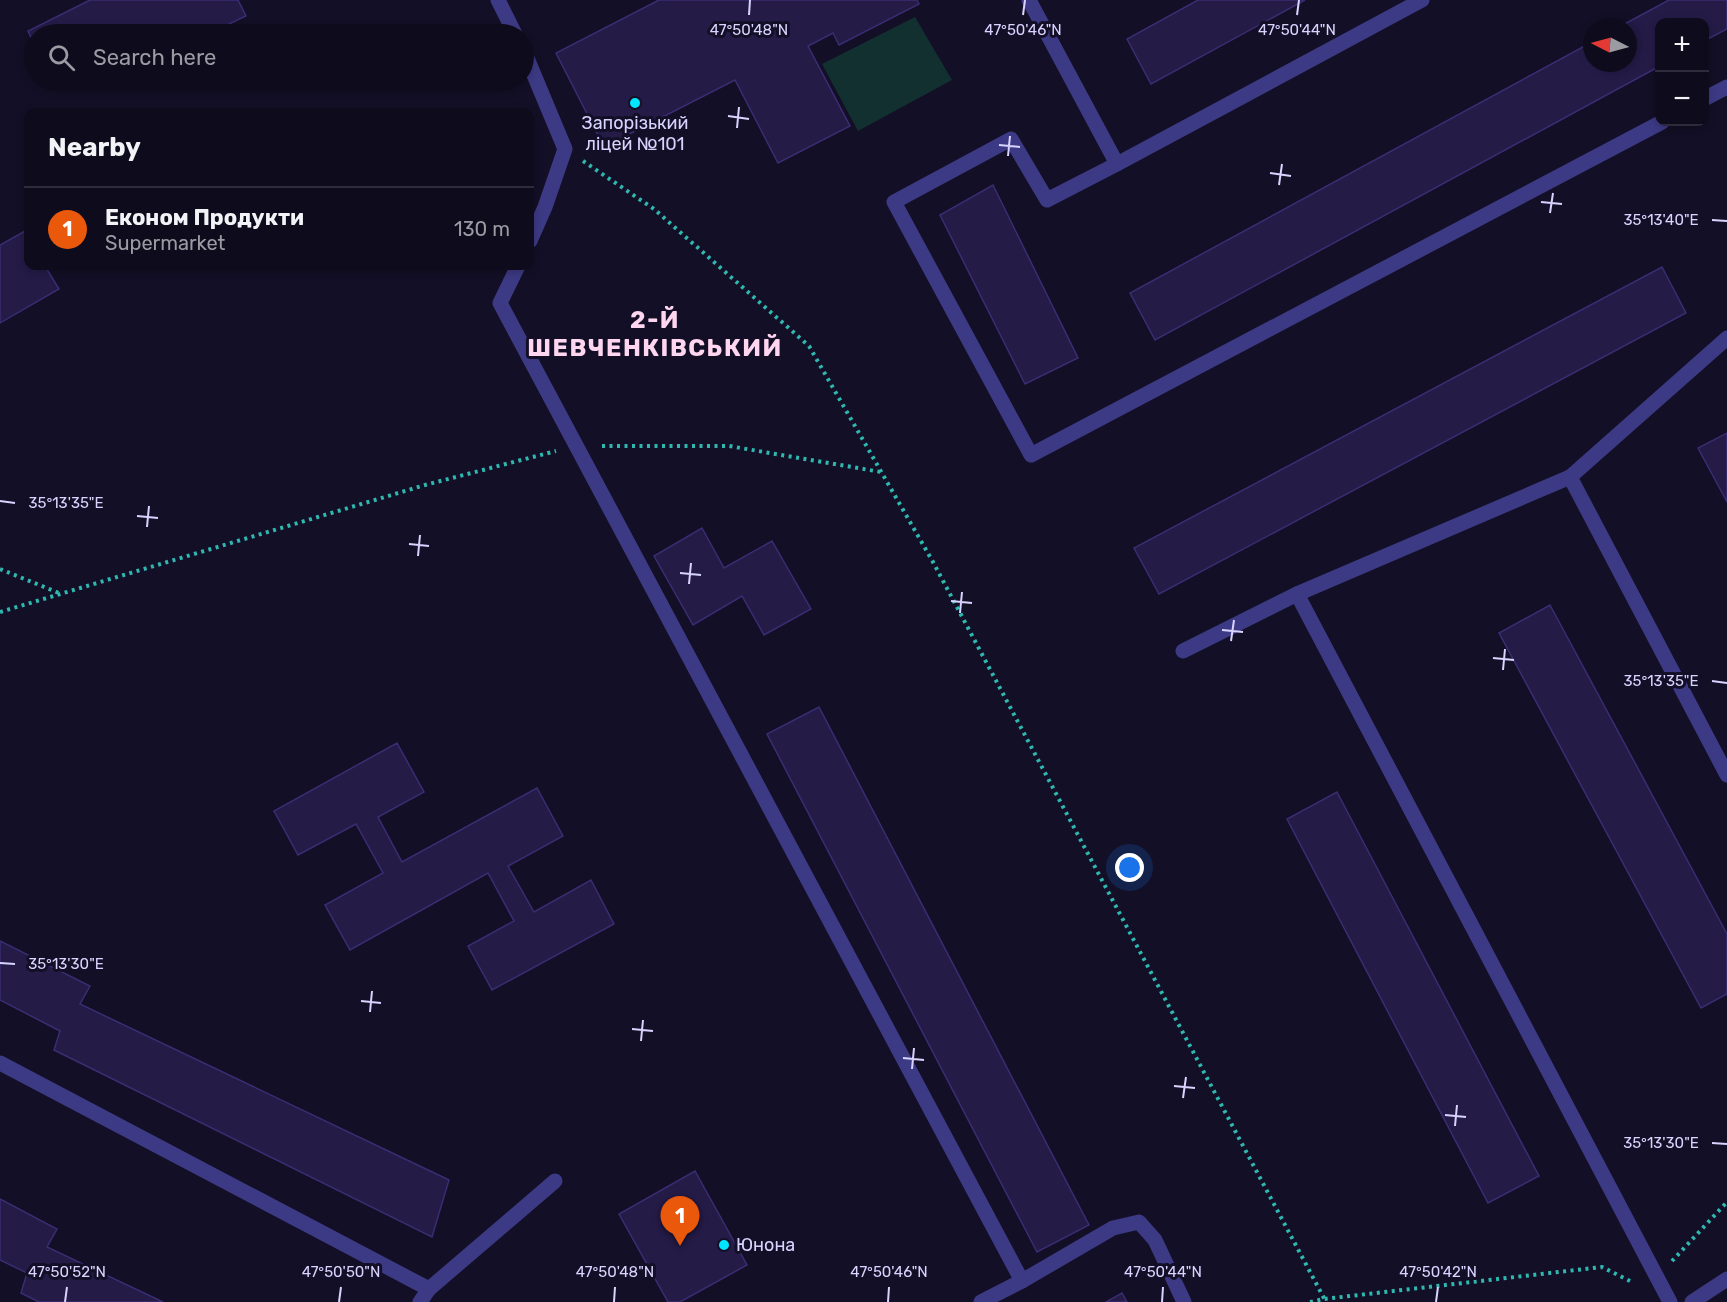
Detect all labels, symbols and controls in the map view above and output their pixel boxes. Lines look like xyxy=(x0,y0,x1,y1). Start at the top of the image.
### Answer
north arrow xyxy=(1583,18,1637,72)
map controls xyxy=(1655,18,1709,126)
button: + xyxy=(1655,18,1709,72)
text: 47°50'48"N xyxy=(710,21,788,39)
text: 47°50'46"N xyxy=(984,21,1062,39)
text: 47°50'44"N xyxy=(1258,21,1336,39)
search box xyxy=(24,24,534,90)
icon: search xyxy=(45,41,78,74)
text: Search here xyxy=(93,44,216,71)
button: − xyxy=(1655,72,1709,126)
marker: Запорізький ліцей №101 xyxy=(628,96,642,110)
place label: Запорізький ліцей №101 xyxy=(582,112,689,155)
text: Nearby xyxy=(48,132,141,163)
text: Економ Продукти xyxy=(105,204,304,231)
text: 35°13'40"E xyxy=(1623,211,1699,229)
text: 1 xyxy=(63,217,72,241)
text: 130 m xyxy=(454,217,510,241)
text: Supermarket xyxy=(105,231,225,255)
district label: 2-Й ШЕВЧЕНКІВСЬКИЙ xyxy=(527,306,783,362)
text: 35°13'35"E xyxy=(28,494,104,512)
text: 35°13'35"E xyxy=(1623,672,1699,690)
your location xyxy=(1115,853,1144,882)
text: 35°13'30"E xyxy=(28,955,104,973)
text: 35°13'30"E xyxy=(1623,1134,1699,1152)
pin: 1 xyxy=(660,1196,700,1246)
place label: Юнона xyxy=(736,1234,795,1256)
marker: Юнона xyxy=(717,1238,731,1252)
text: 47°50'52"N xyxy=(28,1263,106,1281)
text: 47°50'50"N xyxy=(302,1263,380,1281)
text: 47°50'48"N xyxy=(576,1263,654,1281)
text: 47°50'46"N xyxy=(850,1263,928,1281)
text: 47°50'44"N xyxy=(1124,1263,1202,1281)
text: 47°50'42"N xyxy=(1399,1263,1477,1281)

